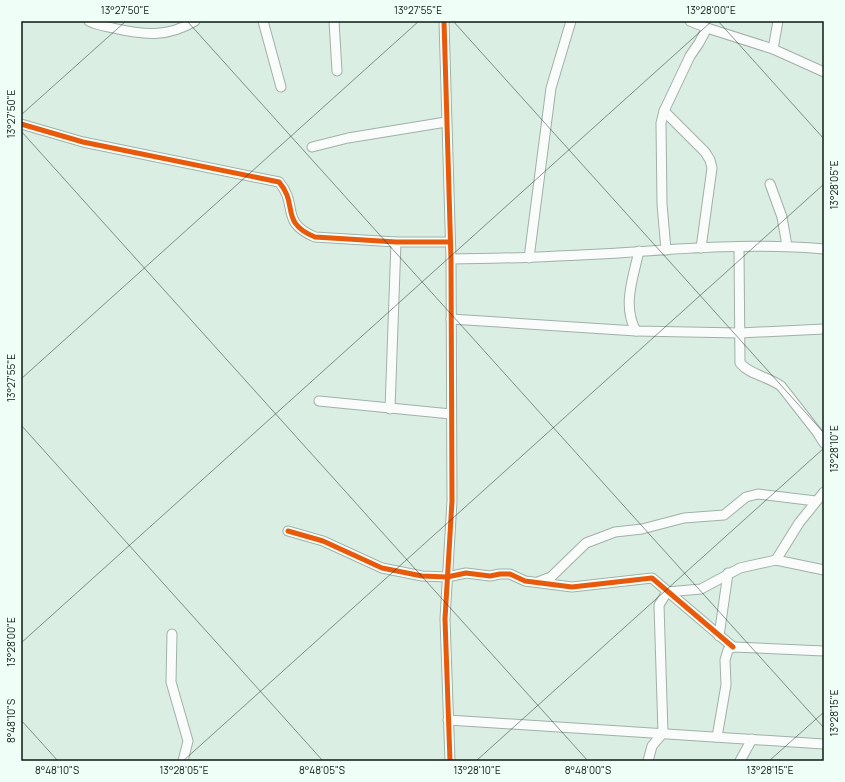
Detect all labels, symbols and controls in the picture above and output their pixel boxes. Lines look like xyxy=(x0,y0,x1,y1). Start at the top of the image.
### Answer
text: 13°27'50"E xyxy=(101,3,149,17)
text: 13°27'55"E xyxy=(394,3,442,17)
text: 13°28'00"E xyxy=(686,3,736,17)
text: 13°27'50"E xyxy=(4,90,18,138)
text: 13°28'05"E xyxy=(827,160,841,210)
text: 13°27'55"E xyxy=(4,354,18,402)
text: 13°28'10"E xyxy=(827,425,841,473)
text: 13°28'00"E xyxy=(4,617,18,667)
text: 13°28'15"E xyxy=(827,689,841,736)
text: 8°48'10"S xyxy=(4,699,18,743)
text: 8°48'10"S xyxy=(35,763,79,777)
text: 13°28'05"E xyxy=(159,763,209,777)
text: 8°48'05"S xyxy=(299,763,345,777)
text: 13°28'10"E xyxy=(453,763,501,777)
text: 8°48'00"S xyxy=(565,763,611,777)
text: 13°28'15"E xyxy=(747,763,794,777)

